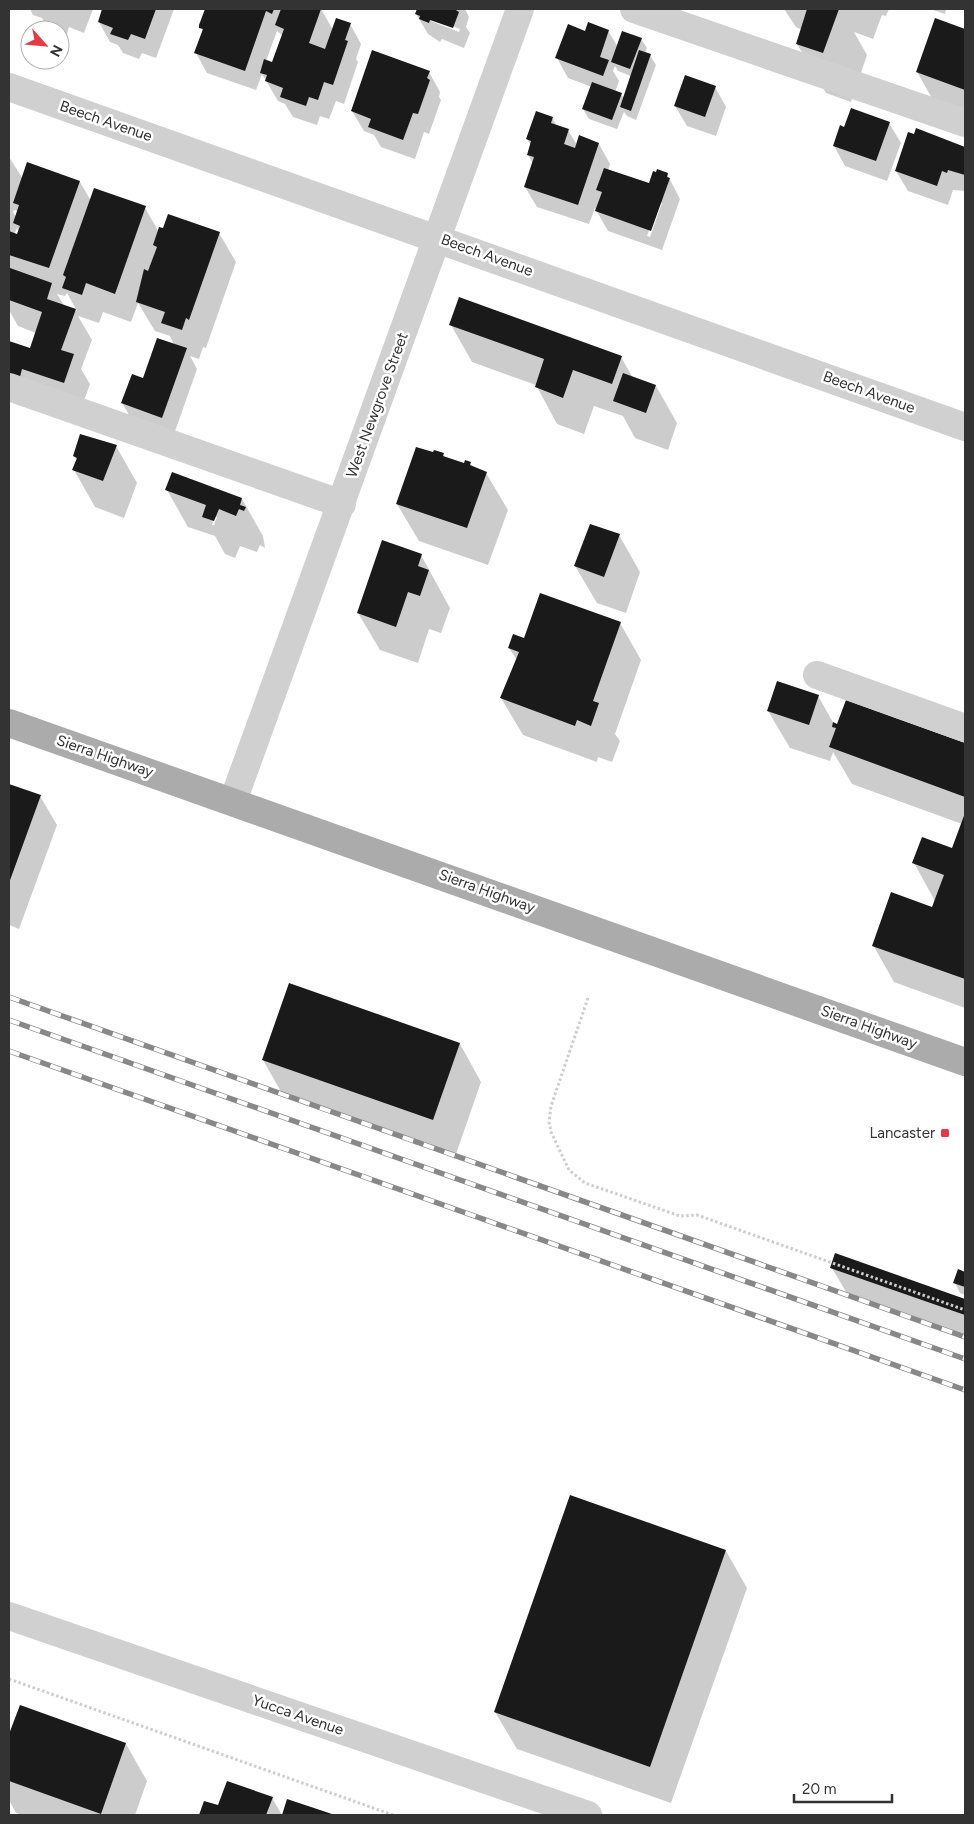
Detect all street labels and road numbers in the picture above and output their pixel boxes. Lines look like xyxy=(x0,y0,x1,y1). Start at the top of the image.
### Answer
street label: Beech Avenue xyxy=(57,97,155,145)
street label: Beech Avenue xyxy=(439,230,535,280)
street label: West Newgrove Street xyxy=(342,330,412,480)
street label: Beech Avenue xyxy=(821,367,917,417)
street label: Sierra Highway xyxy=(54,731,156,781)
street label: Sierra Highway xyxy=(436,865,538,917)
street label: Sierra Highway xyxy=(818,1001,920,1053)
street label: Yucca Avenue xyxy=(250,1691,346,1739)

